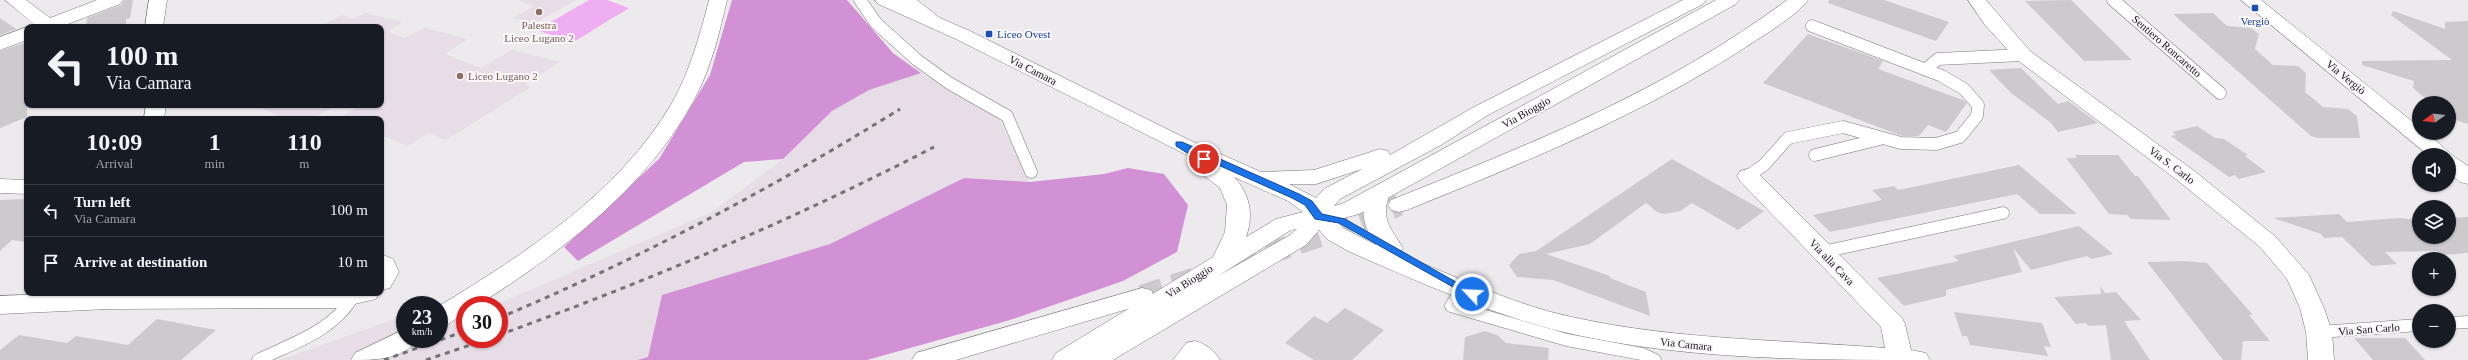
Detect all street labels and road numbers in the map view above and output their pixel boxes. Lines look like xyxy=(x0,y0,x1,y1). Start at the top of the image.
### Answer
street label: Sentiero Roncaretto xyxy=(2130,13,2204,80)
street label: Via Camara xyxy=(1007,53,1059,87)
street label: Via Vergiò xyxy=(2324,58,2368,97)
street label: Via Bioggio xyxy=(1500,94,1553,130)
street label: Via S. Carlo xyxy=(2147,144,2198,186)
street label: Via alla Cava xyxy=(1807,237,1857,288)
street label: Via Bioggio xyxy=(1163,261,1215,300)
street label: Via San Carlo xyxy=(2338,321,2401,337)
street label: Via Camara xyxy=(1659,335,1713,353)

